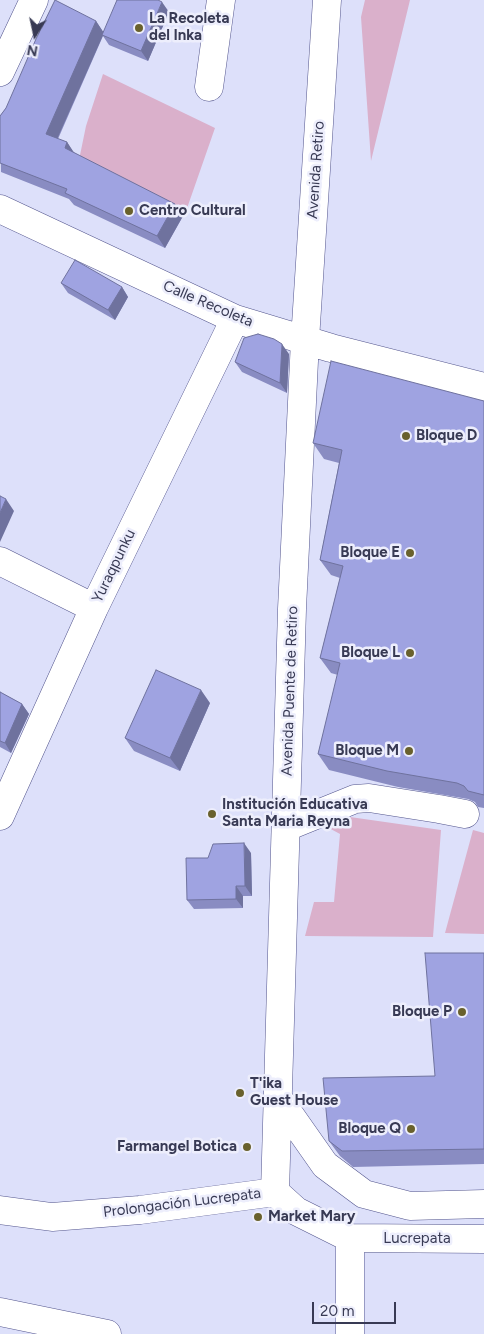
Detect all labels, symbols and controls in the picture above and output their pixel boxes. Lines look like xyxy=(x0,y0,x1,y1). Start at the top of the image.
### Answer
north arrow xyxy=(10,10,60,60)
place label: La Recoleta del Inka xyxy=(149,10,229,45)
marker: La Recoleta del Inka xyxy=(133,22,145,34)
text: N xyxy=(26,41,39,60)
street label: Avenida Retiro xyxy=(304,120,328,220)
place label: Centro Cultural xyxy=(139,202,246,220)
marker: Centro Cultural xyxy=(123,205,135,217)
street label: Calle Recoleta xyxy=(160,277,256,331)
place label: Bloque D xyxy=(416,427,477,445)
marker: Bloque D xyxy=(400,430,412,442)
street label: Yuraqpunku xyxy=(88,526,140,606)
place label: Bloque E xyxy=(340,544,400,562)
marker: Bloque E xyxy=(404,547,416,559)
street label: Avenida Puente de Retiro xyxy=(278,606,302,776)
place label: Bloque L xyxy=(341,644,400,662)
marker: Bloque L xyxy=(404,647,416,659)
place label: Bloque M xyxy=(335,742,399,760)
marker: Bloque M xyxy=(403,745,415,757)
place label: Institución Educativa Santa Maria Reyna xyxy=(222,796,368,831)
marker: Institución Educativa Santa Maria Reyna xyxy=(206,808,218,820)
place label: Bloque P xyxy=(392,1003,452,1021)
marker: Bloque P xyxy=(456,1006,468,1018)
place label: T'ika Guest House xyxy=(250,1075,338,1110)
marker: T'ika Guest House xyxy=(234,1087,246,1099)
place label: Bloque Q xyxy=(338,1120,401,1138)
marker: Bloque Q xyxy=(405,1123,417,1135)
place label: Farmangel Botica xyxy=(117,1138,237,1156)
marker: Farmangel Botica xyxy=(241,1141,253,1153)
street label: Prolongación Lucrepata xyxy=(102,1184,262,1222)
place label: Market Mary xyxy=(268,1208,355,1226)
marker: Market Mary xyxy=(252,1211,264,1223)
street label: Lucrepata xyxy=(383,1230,451,1248)
scale bar xyxy=(314,1292,398,1324)
text: 20 m xyxy=(320,1302,354,1320)

